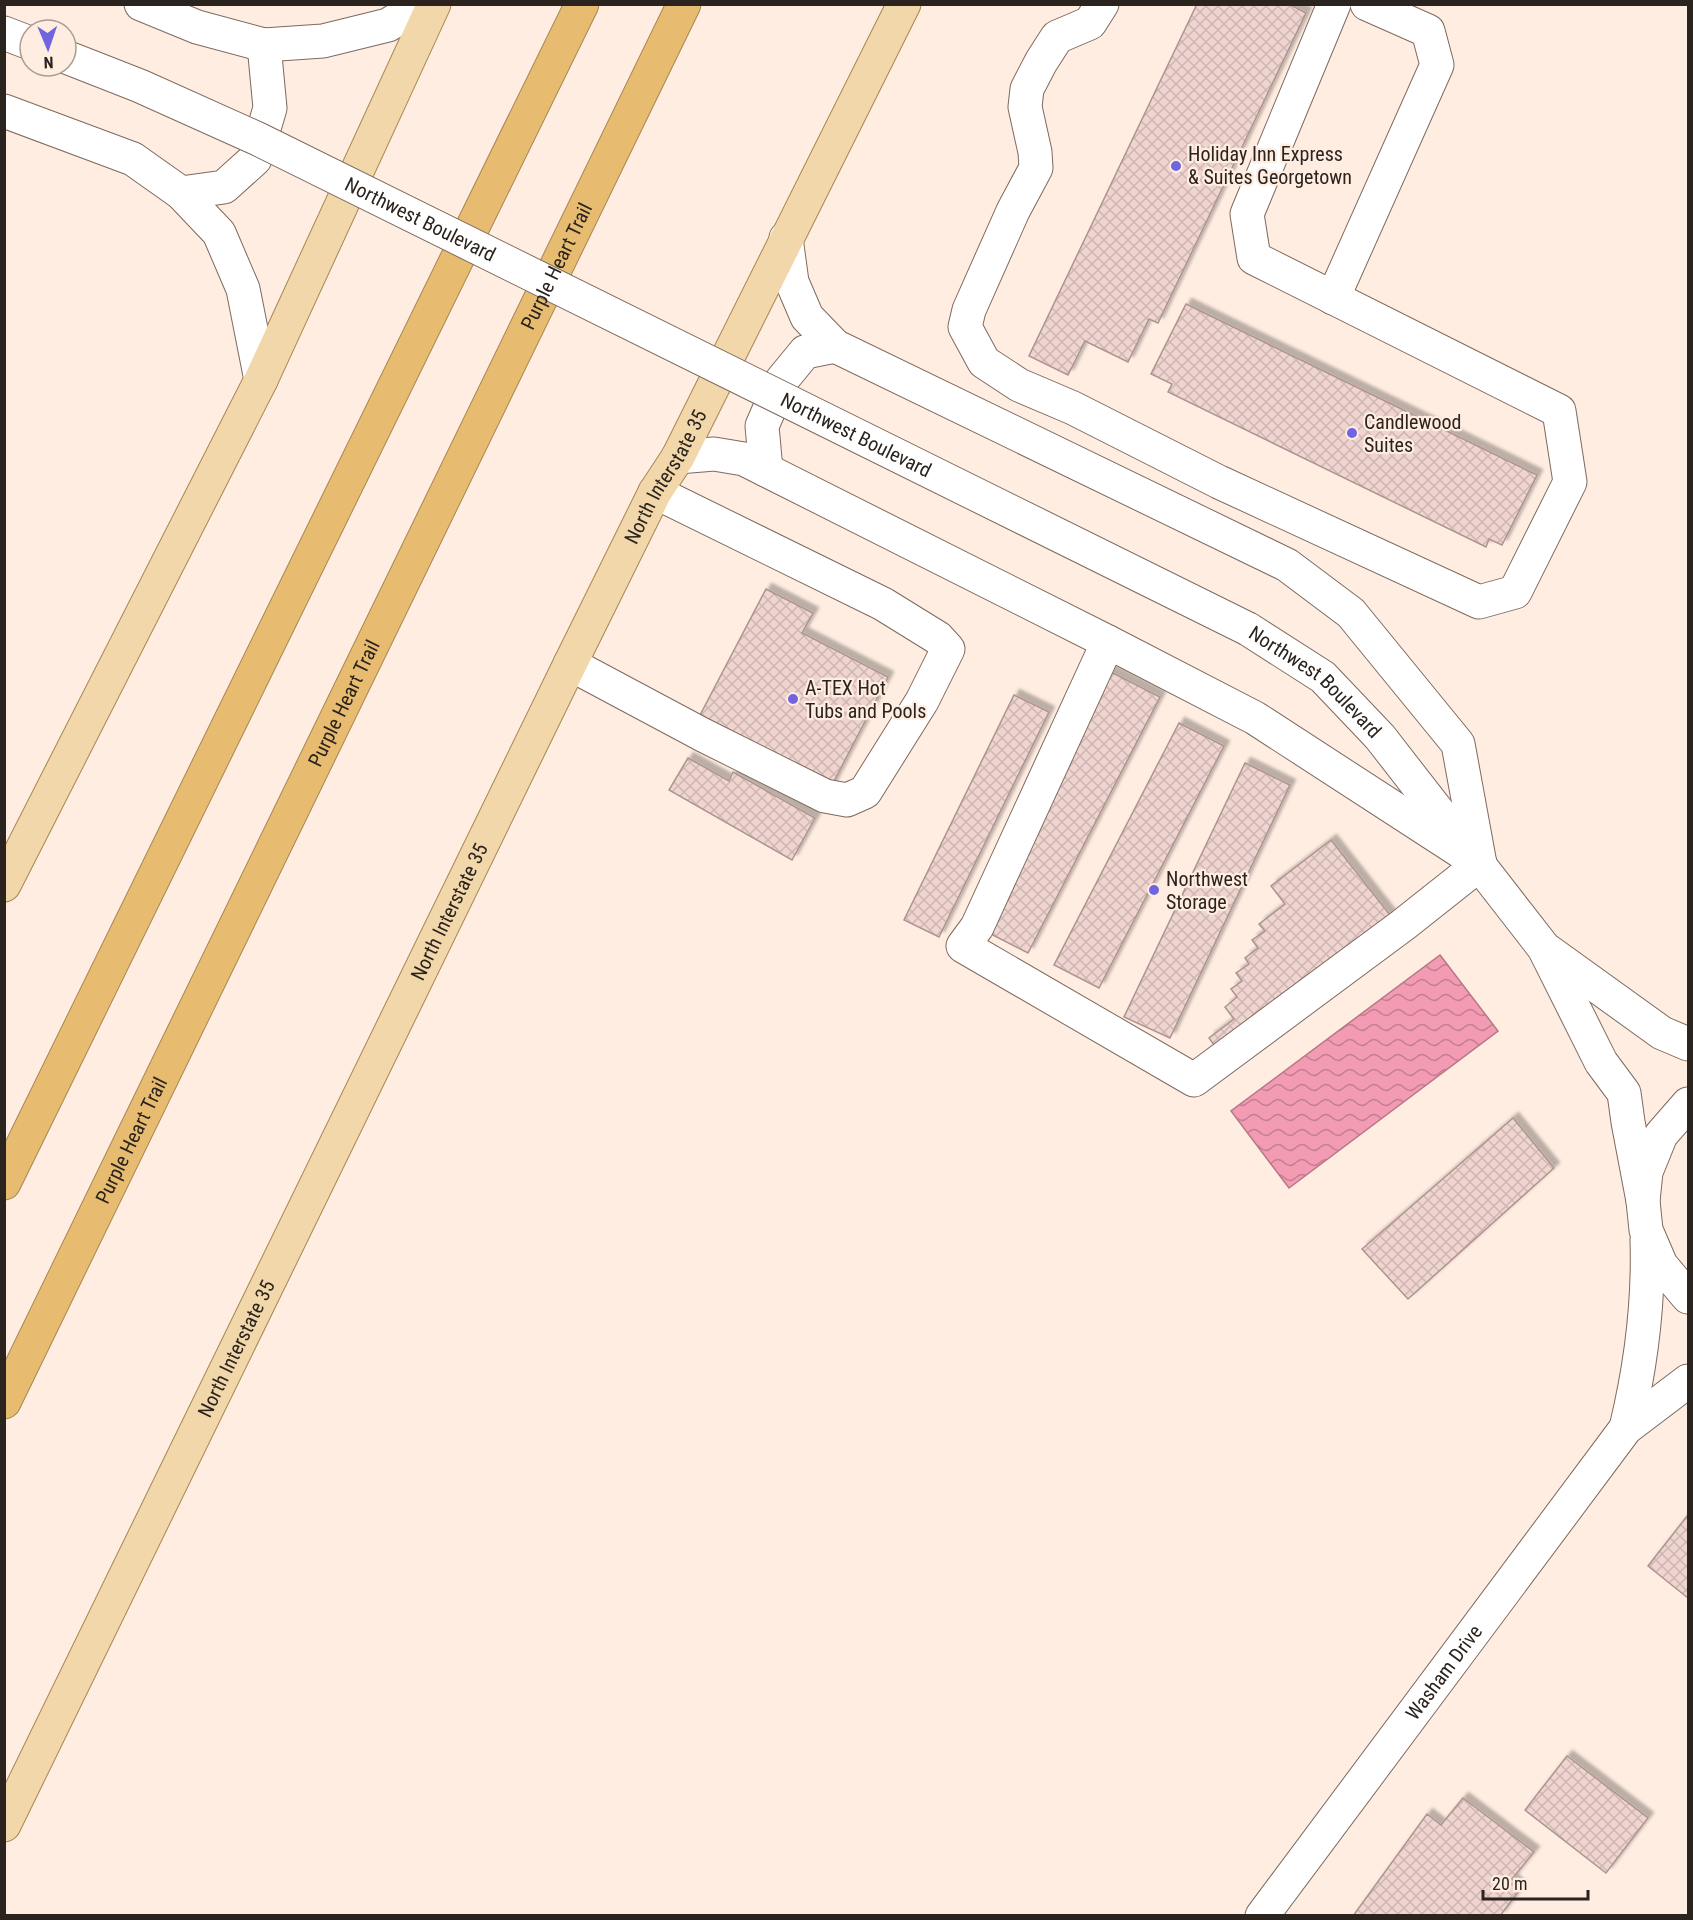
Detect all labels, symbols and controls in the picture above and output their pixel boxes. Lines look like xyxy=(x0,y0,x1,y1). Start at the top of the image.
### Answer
north arrow xyxy=(18,18,78,78)
text: N xyxy=(43,53,54,72)
place label: Holiday Inn Express & Suites Georgetown xyxy=(1188,142,1352,189)
marker: Holiday Inn Express & Suites Georgetown xyxy=(1169,159,1183,173)
street label: Northwest Boulevard xyxy=(341,172,500,267)
street label: Purple Heart Trail xyxy=(516,199,597,333)
street label: Northwest Boulevard xyxy=(777,388,935,482)
street label: North Interstate 35 xyxy=(619,406,712,548)
place label: Candlewood Suites xyxy=(1364,410,1462,457)
marker: Candlewood Suites xyxy=(1345,426,1359,440)
street label: Northwest Boulevard xyxy=(1244,621,1386,743)
street label: Purple Heart Trail xyxy=(303,636,385,770)
place label: A-TEX Hot Tubs and Pools xyxy=(805,676,926,723)
marker: A-TEX Hot Tubs and Pools xyxy=(786,692,800,706)
street label: North Interstate 35 xyxy=(406,839,493,984)
place label: Northwest Storage xyxy=(1166,867,1248,914)
marker: Northwest Storage xyxy=(1147,883,1161,897)
street label: Purple Heart Trail xyxy=(90,1073,172,1207)
street label: North Interstate 35 xyxy=(193,1276,280,1421)
street label: Washam Drive xyxy=(1401,1620,1487,1725)
scale bar xyxy=(1483,1863,1588,1901)
text: 20 m xyxy=(1492,1873,1527,1894)

